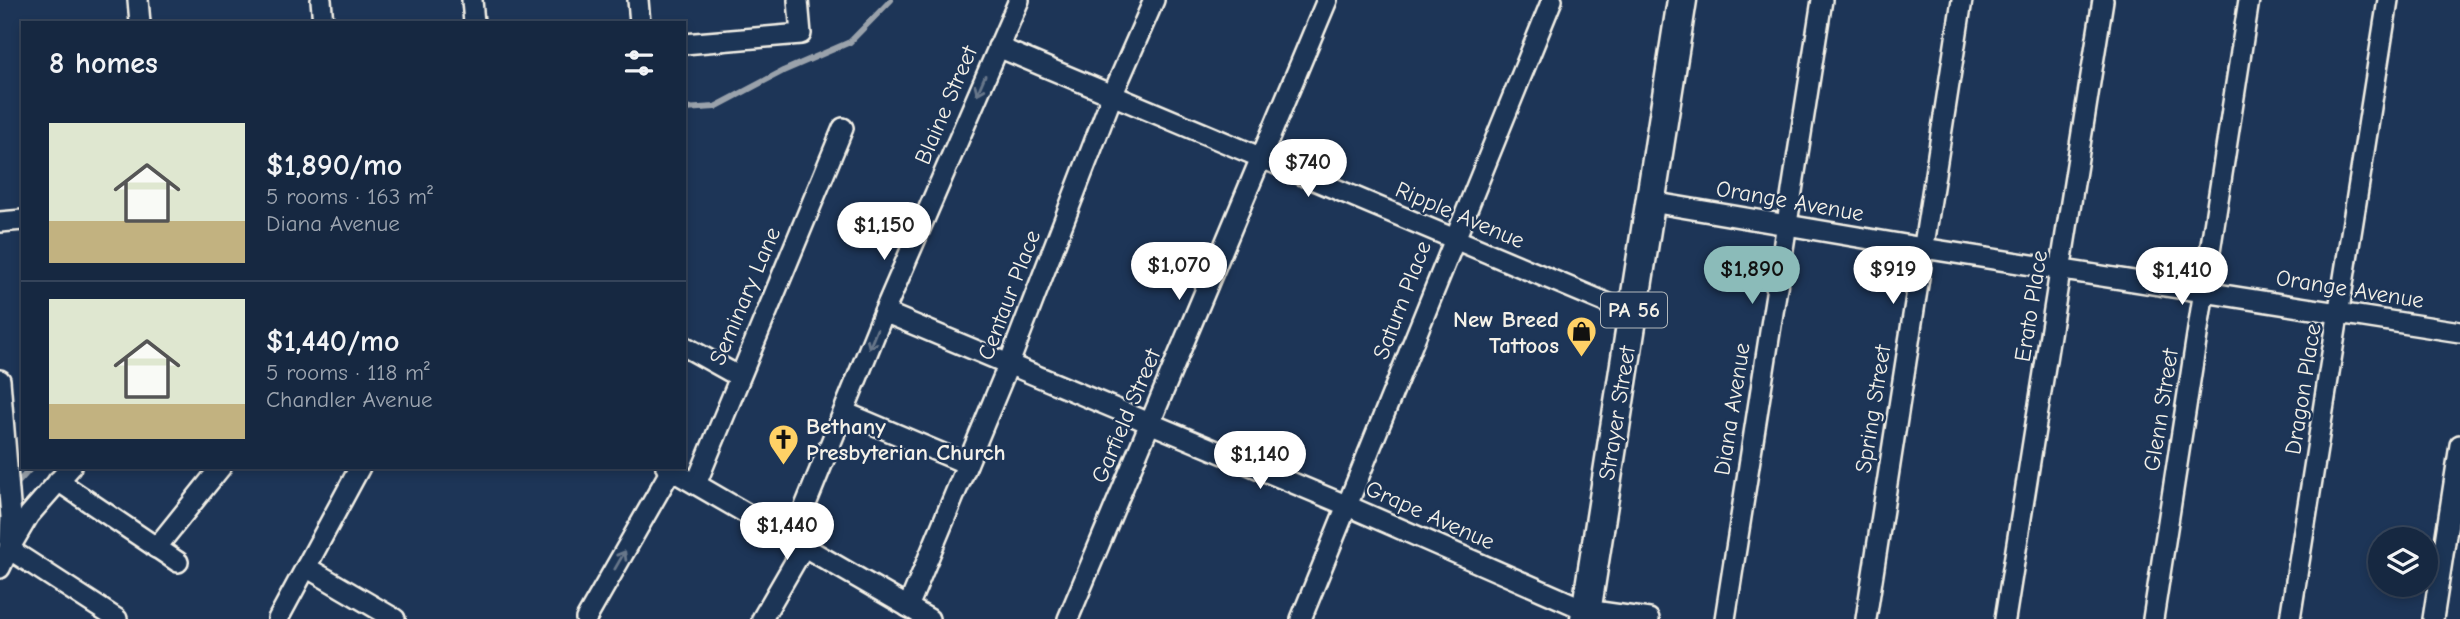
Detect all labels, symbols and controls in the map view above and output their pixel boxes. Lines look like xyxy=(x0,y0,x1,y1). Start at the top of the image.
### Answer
street label: Blaine Street xyxy=(909,40,984,168)
icon: filters xyxy=(620,44,658,82)
text: 8 homes xyxy=(49,46,158,81)
one-way arrow xyxy=(974,74,987,95)
pin: $740 xyxy=(1267,140,1349,199)
text: $1,890/mo xyxy=(266,148,402,183)
text: $740 xyxy=(1285,148,1331,175)
icon: home xyxy=(105,151,189,235)
street label: Orange Avenue xyxy=(1714,175,1866,227)
street label: Ripple Avenue xyxy=(1391,176,1529,254)
text: 5 rooms · 163 m² xyxy=(266,183,433,210)
pin: $1,150 xyxy=(827,202,941,262)
text: Diana Avenue xyxy=(266,210,400,237)
text: $1,150 xyxy=(853,211,915,238)
street label: Seminary Lane xyxy=(704,223,786,369)
street label: Centaur Place xyxy=(972,226,1046,364)
street label: Saturn Place xyxy=(1367,237,1437,363)
pin: $1,070 xyxy=(1122,243,1236,302)
pin: $1,890 xyxy=(1695,246,1809,306)
pin: $919 xyxy=(1852,246,1934,306)
pin: $1,410 xyxy=(2125,247,2239,307)
street label: Erato Place xyxy=(2009,248,2053,364)
text: $1,070 xyxy=(1147,251,1211,278)
text: $1,890 xyxy=(1720,255,1784,282)
text: $919 xyxy=(1870,255,1916,282)
text: $1,410 xyxy=(2152,256,2212,283)
street label: Orange Avenue xyxy=(2274,264,2426,314)
road number: PA 56 xyxy=(1601,292,1667,328)
place label: New Breed Tattoos xyxy=(1453,306,1559,359)
shop icon: New Breed Tattoos xyxy=(1565,315,1599,359)
street label: Dragon Place xyxy=(2279,322,2327,456)
text: $1,440/mo xyxy=(266,324,399,359)
icon: home xyxy=(105,327,189,411)
one-way arrow xyxy=(866,328,879,350)
street label: Diana Avenue xyxy=(1708,341,1756,477)
street label: Strayer Street xyxy=(1593,342,1641,482)
street label: Spring Street xyxy=(1850,342,1897,475)
street label: Garfield Street xyxy=(1086,344,1167,487)
street label: Glenn Street xyxy=(2138,345,2184,473)
text: 5 rooms · 118 m² xyxy=(266,359,430,386)
text: Chandler Avenue xyxy=(266,386,433,413)
place label: Bethany Presbyterian Church xyxy=(806,413,1006,466)
church icon: Bethany Presbyterian Church xyxy=(766,422,800,466)
pin: $1,140 xyxy=(1203,432,1317,491)
text: $1,140 xyxy=(1230,440,1290,467)
street label: Grape Avenue xyxy=(1361,475,1499,555)
pin: $1,440 xyxy=(730,503,844,562)
text: $1,440 xyxy=(756,511,818,538)
map controls xyxy=(2368,527,2438,597)
button: layers xyxy=(2368,527,2438,597)
one-way arrow xyxy=(613,550,627,570)

